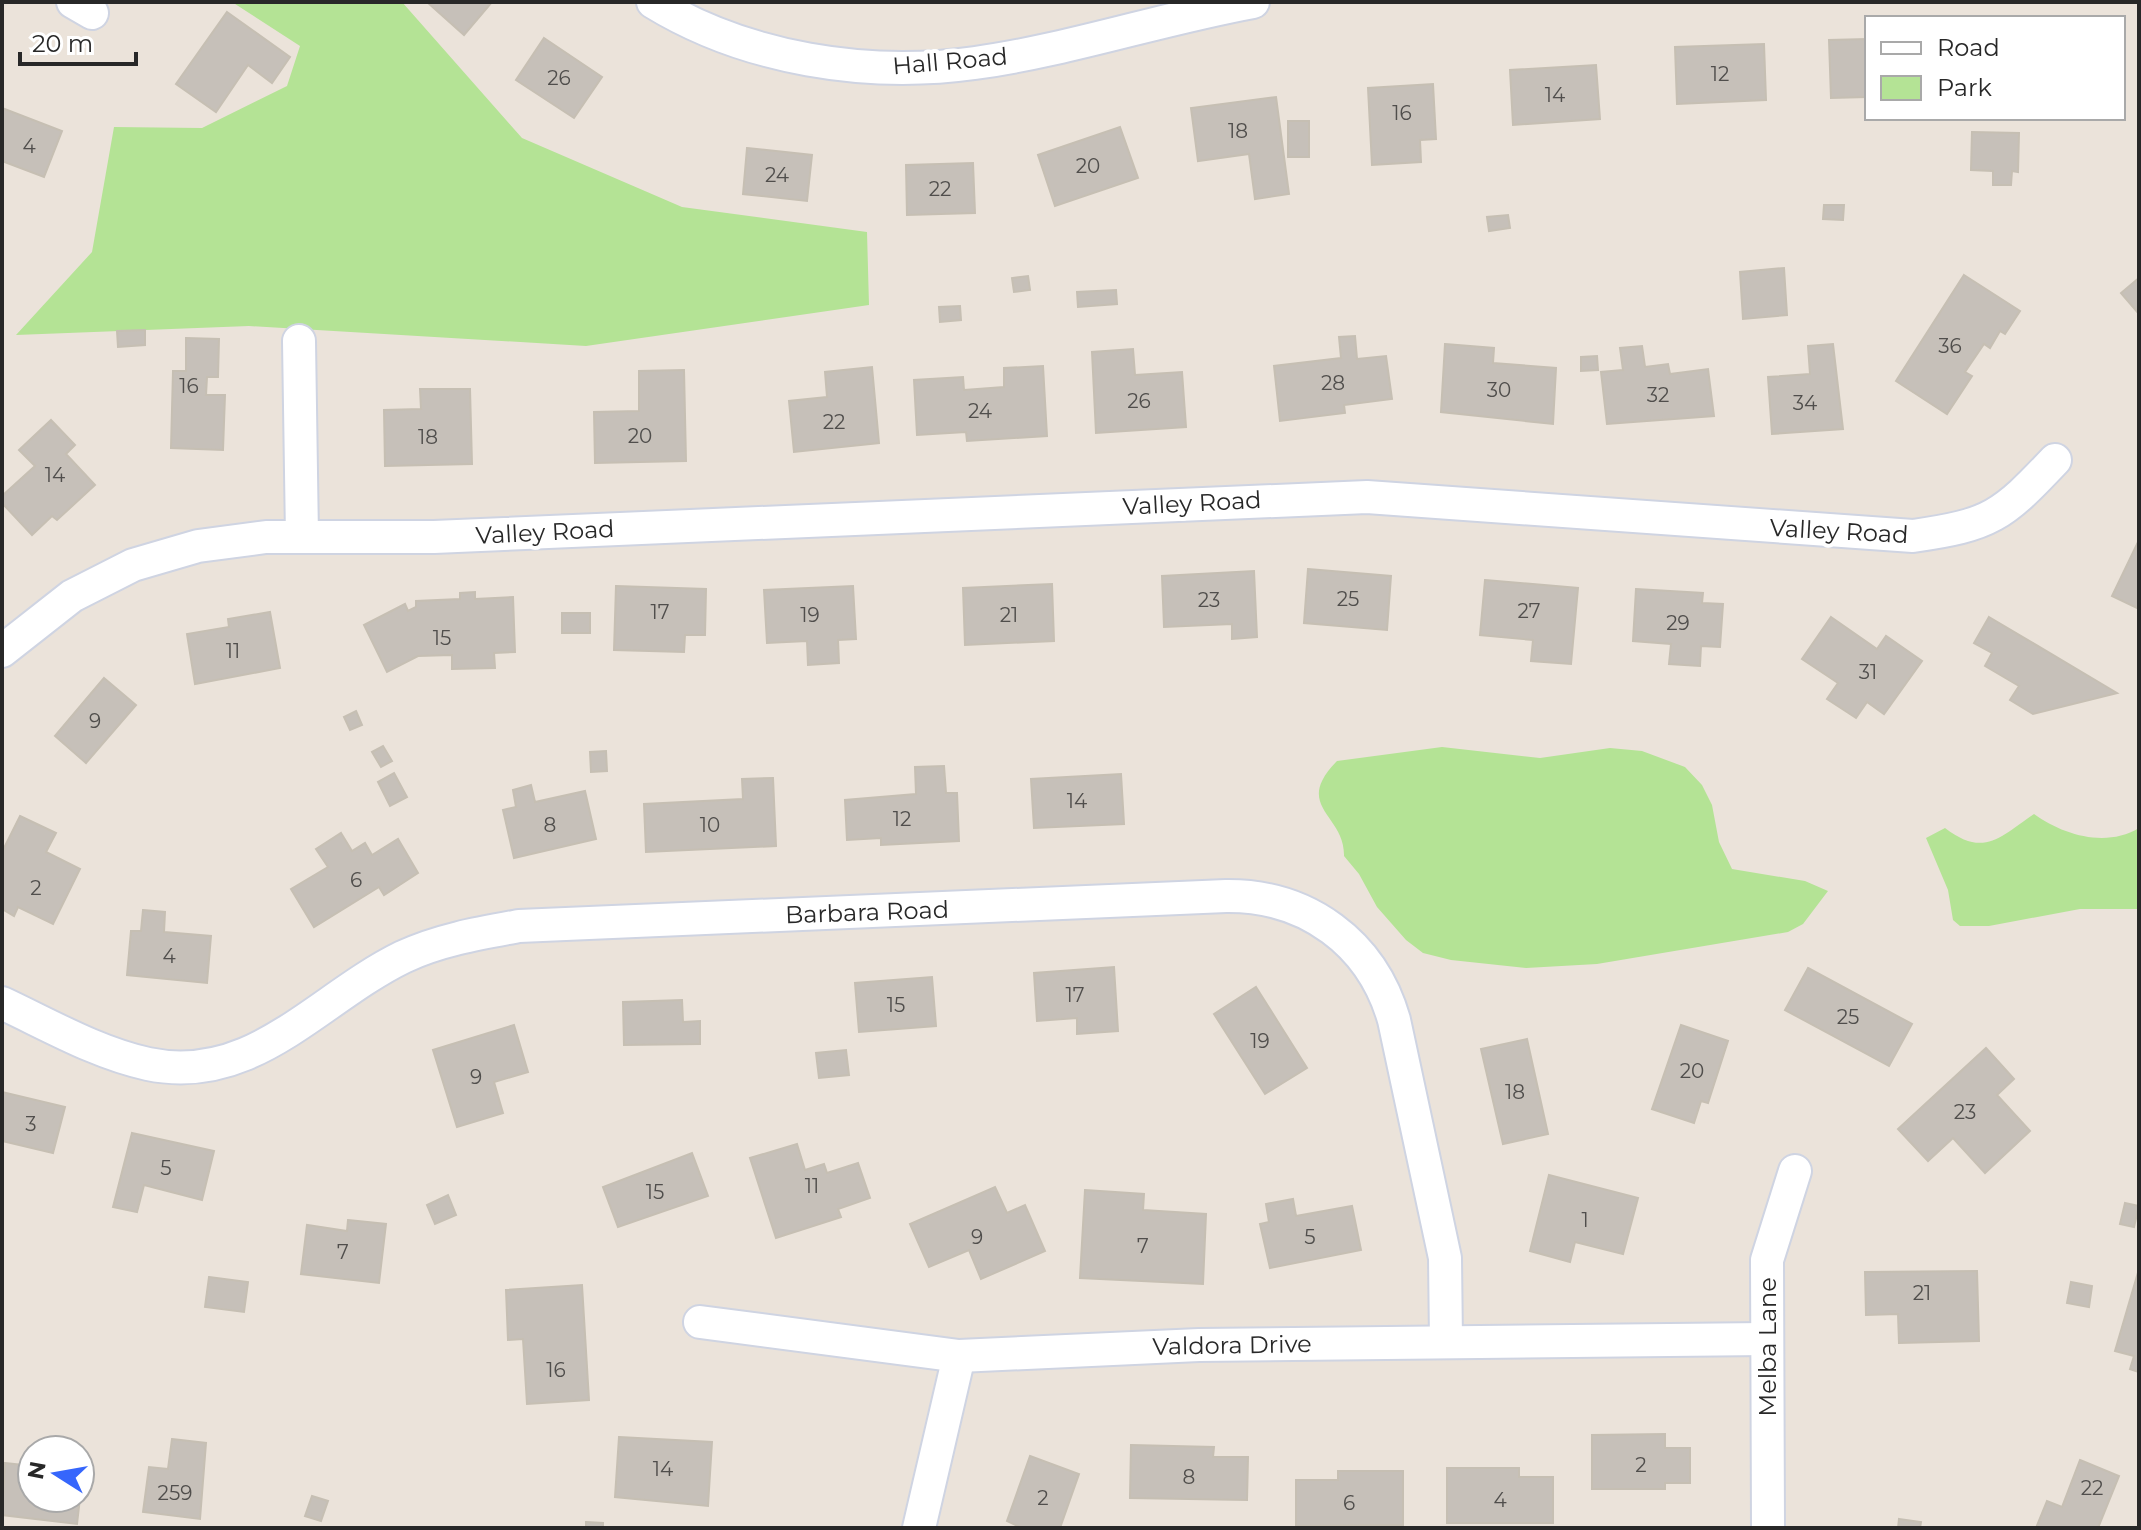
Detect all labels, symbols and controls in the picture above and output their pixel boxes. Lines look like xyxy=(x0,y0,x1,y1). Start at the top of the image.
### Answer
scale bar xyxy=(20,16,136,66)
legend xyxy=(1865,16,2125,120)
text: 20 m xyxy=(32,29,93,58)
text: Road xyxy=(1937,33,2000,62)
street label: Hall Road xyxy=(891,42,1009,80)
house number: 12 xyxy=(1711,62,1729,86)
house number: 26 xyxy=(547,66,571,90)
text: Park xyxy=(1937,73,1992,102)
house number: 14 xyxy=(1545,83,1565,107)
house number: 16 xyxy=(1392,101,1412,125)
house number: 18 xyxy=(1228,119,1248,143)
house number: 4 xyxy=(22,134,36,158)
house number: 20 xyxy=(1076,154,1100,178)
house number: 24 xyxy=(765,163,789,187)
house number: 22 xyxy=(929,177,951,201)
house number: 36 xyxy=(1938,334,1962,358)
house number: 28 xyxy=(1321,371,1345,395)
house number: 16 xyxy=(179,374,199,398)
house number: 30 xyxy=(1487,378,1511,402)
house number: 32 xyxy=(1647,383,1669,407)
house number: 26 xyxy=(1127,389,1151,413)
house number: 34 xyxy=(1793,391,1817,415)
house number: 24 xyxy=(968,399,992,423)
house number: 22 xyxy=(823,410,845,434)
house number: 20 xyxy=(628,424,652,448)
house number: 18 xyxy=(418,425,438,449)
house number: 14 xyxy=(45,463,65,487)
street label: Valley Road xyxy=(1122,485,1262,521)
street label: Valley Road xyxy=(1769,513,1909,549)
street label: Valley Road xyxy=(475,514,615,550)
house number: 25 xyxy=(1337,587,1359,611)
house number: 23 xyxy=(1198,588,1220,612)
house number: 27 xyxy=(1517,599,1541,623)
house number: 17 xyxy=(651,600,670,624)
house number: 19 xyxy=(800,603,820,627)
house number: 21 xyxy=(1000,603,1018,627)
house number: 29 xyxy=(1666,611,1690,635)
house number: 15 xyxy=(433,626,451,650)
house number: 11 xyxy=(226,639,240,663)
house number: 31 xyxy=(1859,660,1877,684)
house number: 9 xyxy=(89,709,101,733)
house number: 14 xyxy=(1067,789,1087,813)
house number: 12 xyxy=(893,807,911,831)
house number: 8 xyxy=(544,813,556,837)
house number: 10 xyxy=(700,813,720,837)
house number: 6 xyxy=(350,868,362,892)
house number: 2 xyxy=(30,876,42,900)
street label: Barbara Road xyxy=(785,895,949,929)
house number: 4 xyxy=(162,944,176,968)
house number: 17 xyxy=(1066,983,1085,1007)
house number: 15 xyxy=(887,993,905,1017)
house number: 25 xyxy=(1837,1005,1859,1029)
house number: 19 xyxy=(1250,1029,1270,1053)
house number: 20 xyxy=(1680,1059,1704,1083)
house number: 9 xyxy=(470,1065,482,1089)
house number: 18 xyxy=(1505,1080,1525,1104)
house number: 23 xyxy=(1954,1100,1976,1124)
house number: 3 xyxy=(25,1112,37,1136)
house number: 5 xyxy=(160,1156,172,1180)
house number: 11 xyxy=(805,1174,819,1198)
house number: 15 xyxy=(646,1180,664,1204)
house number: 1 xyxy=(1581,1208,1589,1232)
house number: 9 xyxy=(971,1225,983,1249)
house number: 5 xyxy=(1304,1225,1316,1249)
house number: 7 xyxy=(1137,1234,1149,1258)
house number: 7 xyxy=(337,1240,349,1264)
street label: Melba Lane xyxy=(1753,1277,1782,1417)
house number: 21 xyxy=(1913,1281,1931,1305)
street label: Valdora Drive xyxy=(1152,1329,1312,1361)
house number: 16 xyxy=(546,1358,566,1382)
north arrow xyxy=(16,1434,96,1514)
house number: 2 xyxy=(1635,1453,1647,1477)
house number: 14 xyxy=(653,1457,673,1481)
text: N xyxy=(22,1459,52,1482)
house number: 8 xyxy=(1183,1465,1195,1489)
house number: 22 xyxy=(2081,1476,2103,1500)
house number: 259 xyxy=(158,1481,192,1505)
house number: 2 xyxy=(1037,1486,1049,1510)
house number: 4 xyxy=(1493,1488,1507,1512)
house number: 6 xyxy=(1343,1491,1355,1515)

